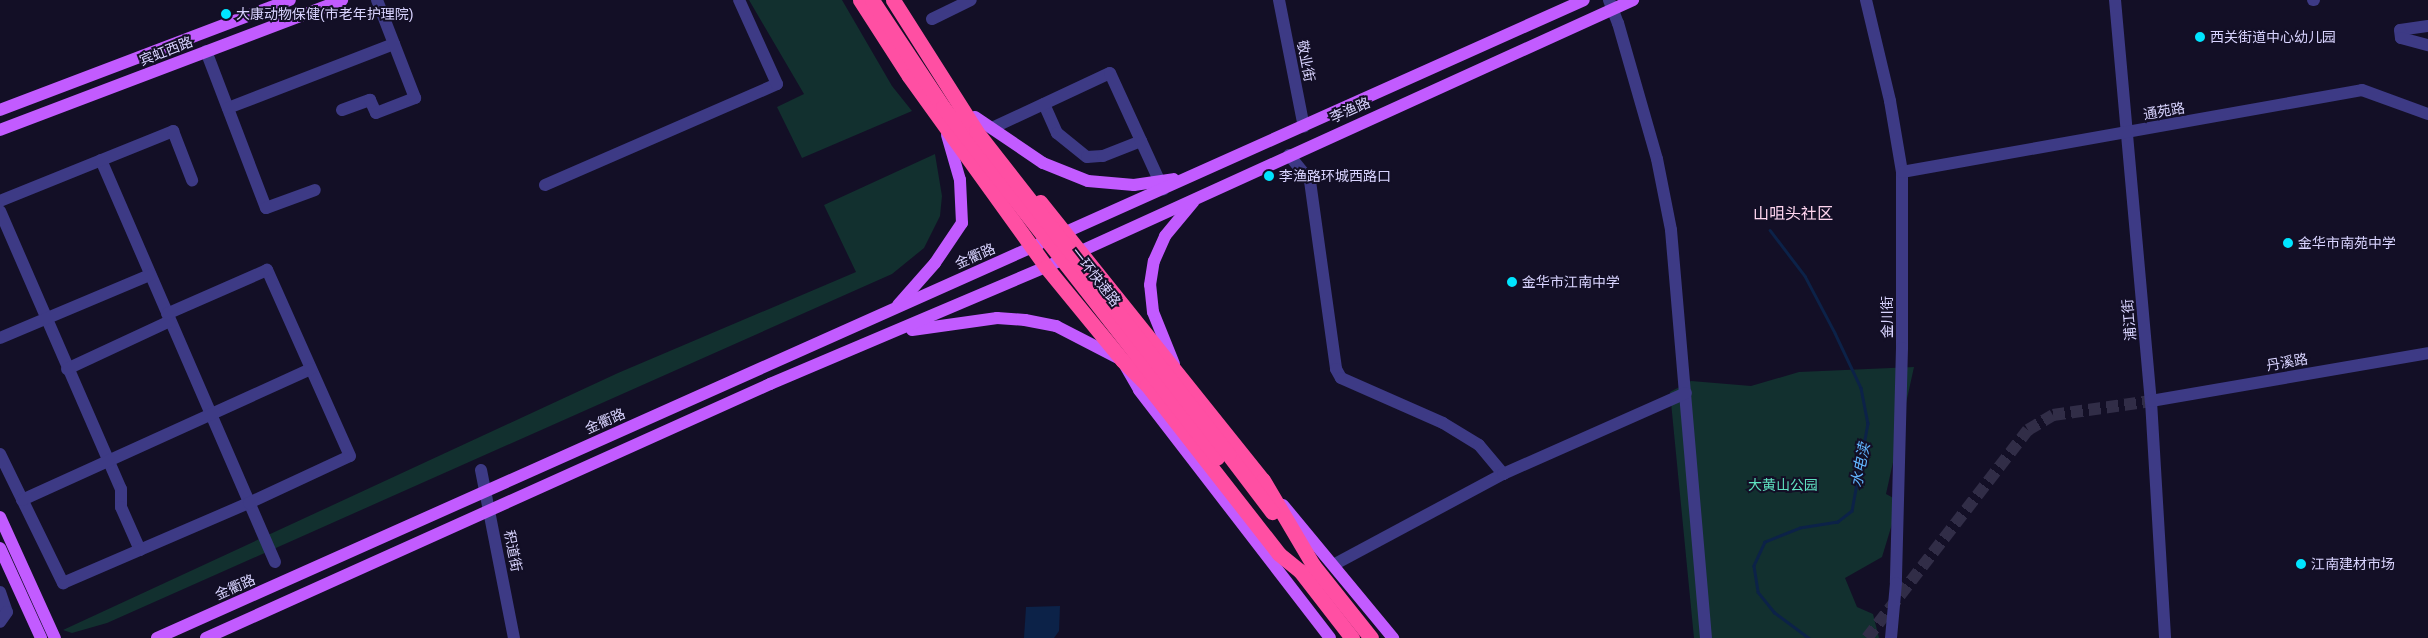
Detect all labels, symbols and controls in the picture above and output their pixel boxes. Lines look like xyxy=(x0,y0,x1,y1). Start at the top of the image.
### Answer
place label: 大康动物保健(市老年护理院) xyxy=(236,6,413,22)
marker: 大康动物保健(市老年护理院) xyxy=(220,8,232,20)
place label: 西关街道中心幼儿园 xyxy=(2210,29,2336,45)
marker: 西关街道中心幼儿园 xyxy=(2194,31,2206,43)
street label: 宾虹西路 xyxy=(137,33,195,69)
street label: 敬业街 xyxy=(1294,39,1318,83)
street label: 李渔路 xyxy=(1327,94,1373,126)
street label: 通苑路 xyxy=(2142,99,2186,123)
place label: 李渔路环城西路口 xyxy=(1279,168,1391,184)
marker: 李渔路环城西路口 xyxy=(1263,170,1275,182)
district label: 山咀头社区 xyxy=(1753,204,1833,224)
place label: 金华市南苑中学 xyxy=(2298,235,2396,251)
marker: 金华市南苑中学 xyxy=(2282,237,2294,249)
street label: 金衢路 xyxy=(952,240,998,272)
street label: 一环快速路 xyxy=(1068,244,1124,310)
place label: 金华市江南中学 xyxy=(1522,274,1620,290)
marker: 金华市江南中学 xyxy=(1506,276,1518,288)
street label: 金川街 xyxy=(1879,296,1895,338)
street label: 浦江街 xyxy=(2119,298,2139,342)
street label: 丹溪路 xyxy=(2265,350,2309,374)
street label: 金衢路 xyxy=(582,405,628,437)
water label: 水电渎 xyxy=(1847,441,1873,489)
park label: 大黄山公园 xyxy=(1748,477,1818,493)
street label: 积道街 xyxy=(501,529,525,573)
place label: 江南建材市场 xyxy=(2311,556,2395,572)
marker: 江南建材市场 xyxy=(2295,558,2307,570)
street label: 金衢路 xyxy=(212,571,258,603)

